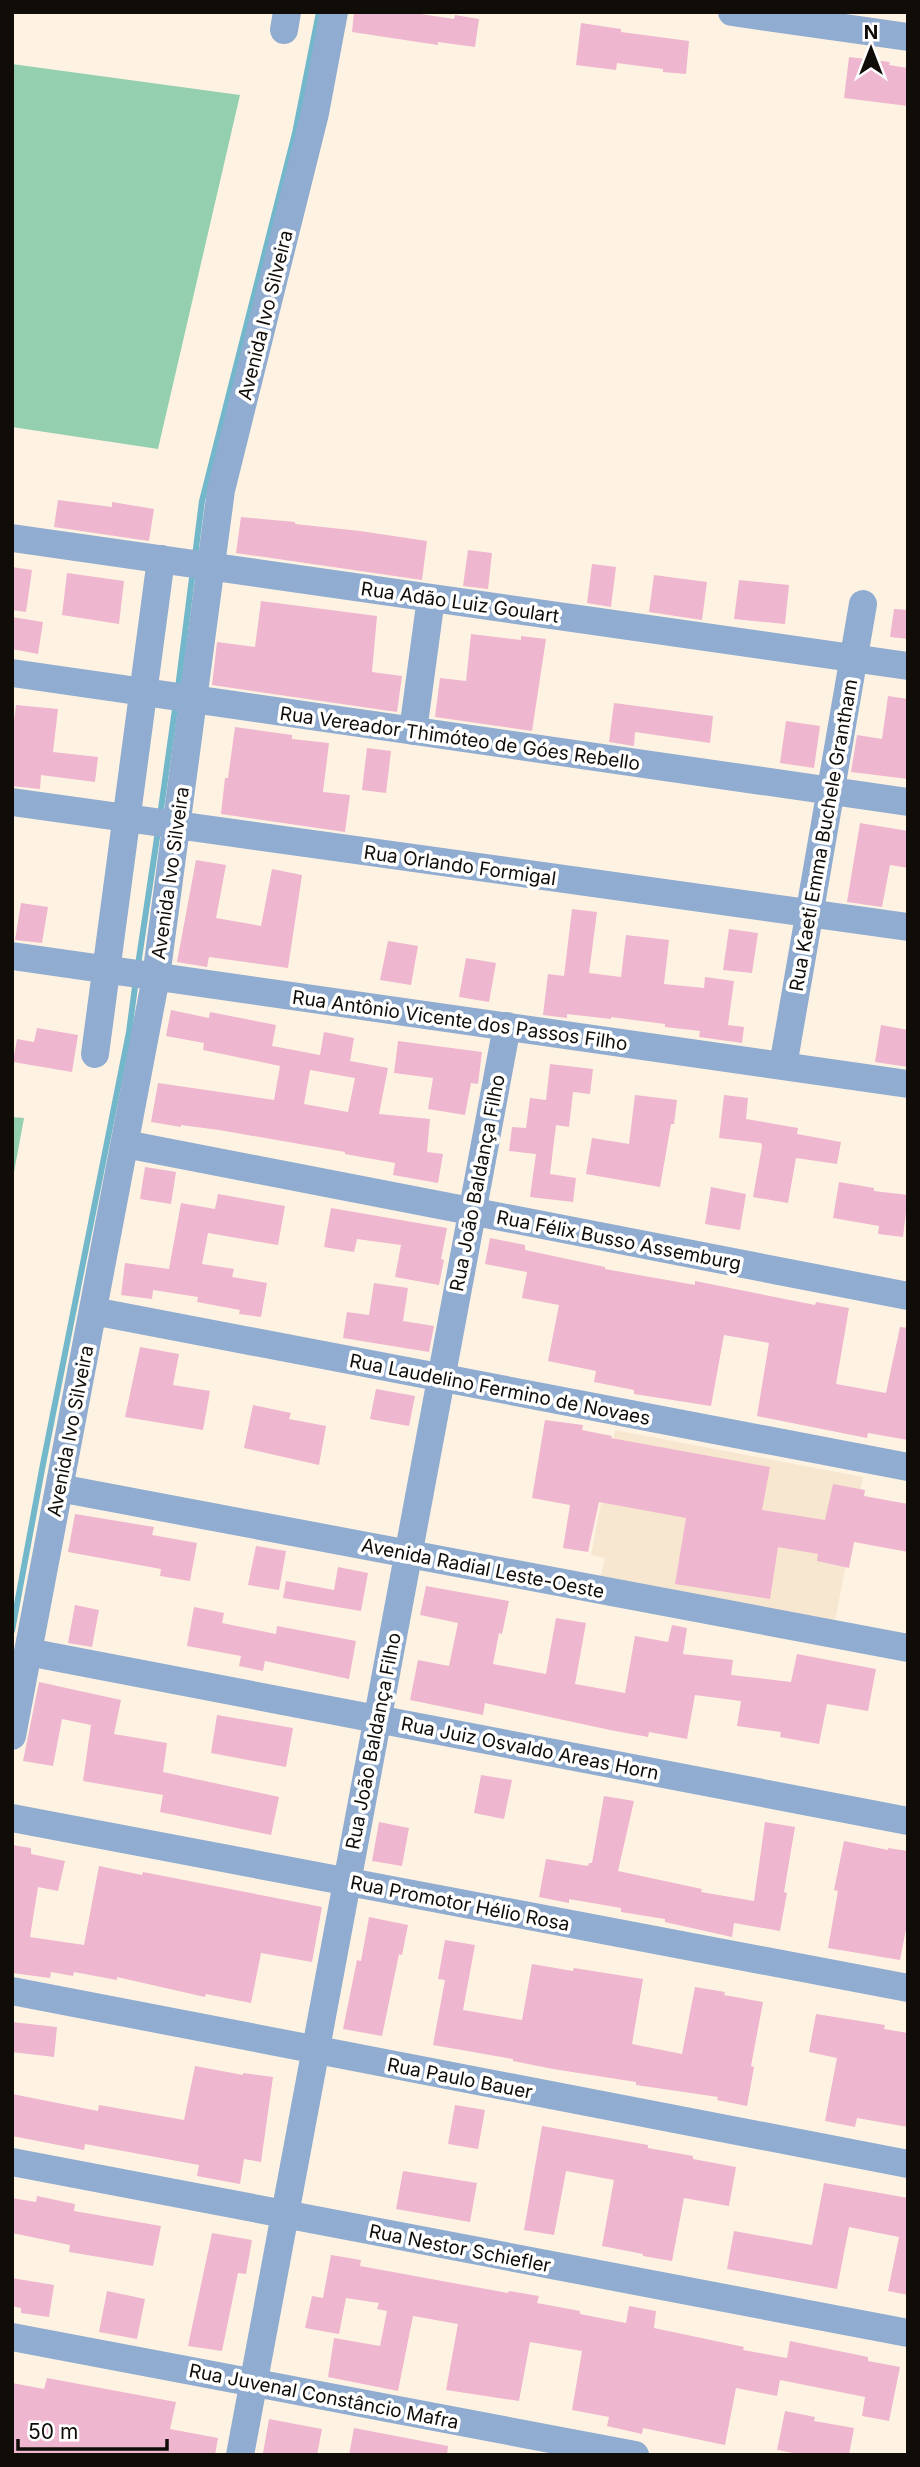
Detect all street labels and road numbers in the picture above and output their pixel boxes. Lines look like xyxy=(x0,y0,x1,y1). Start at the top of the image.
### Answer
street label: Avenida Ivo Silveira xyxy=(233,228,298,402)
street label: Rua Adão Luiz Goulart xyxy=(359,577,560,628)
street label: Rua Kaeti Emma Buchele Grantham xyxy=(785,677,862,993)
street label: Rua Vereador Thimóteo de Góes Rebello xyxy=(278,702,641,775)
street label: Avenida Ivo Silveira xyxy=(147,785,194,961)
street label: Rua Orlando Formigal xyxy=(362,841,557,890)
street label: Rua Antônio Vicente dos Passos Filho xyxy=(291,986,629,1055)
street label: Rua João Baldança Filho xyxy=(445,1073,510,1294)
street label: Rua Félix Busso Assemburg xyxy=(495,1205,743,1276)
street label: Avenida Ivo Silveira xyxy=(43,1343,98,1519)
street label: Rua Laudelino Fermino de Novaes xyxy=(348,1349,652,1430)
street label: Avenida Radial Leste-Oeste xyxy=(360,1534,606,1603)
street label: Rua João Baldança Filho xyxy=(341,1631,406,1852)
street label: Rua Juiz Osvaldo Areas Horn xyxy=(399,1712,661,1785)
street label: Rua Promotor Hélio Rosa xyxy=(348,1871,572,1936)
street label: Rua Paulo Bauer xyxy=(385,2053,534,2104)
street label: Rua Nestor Schiefler xyxy=(367,2220,553,2277)
street label: Rua Juvenal Constâncio Mafra xyxy=(187,2359,461,2434)

